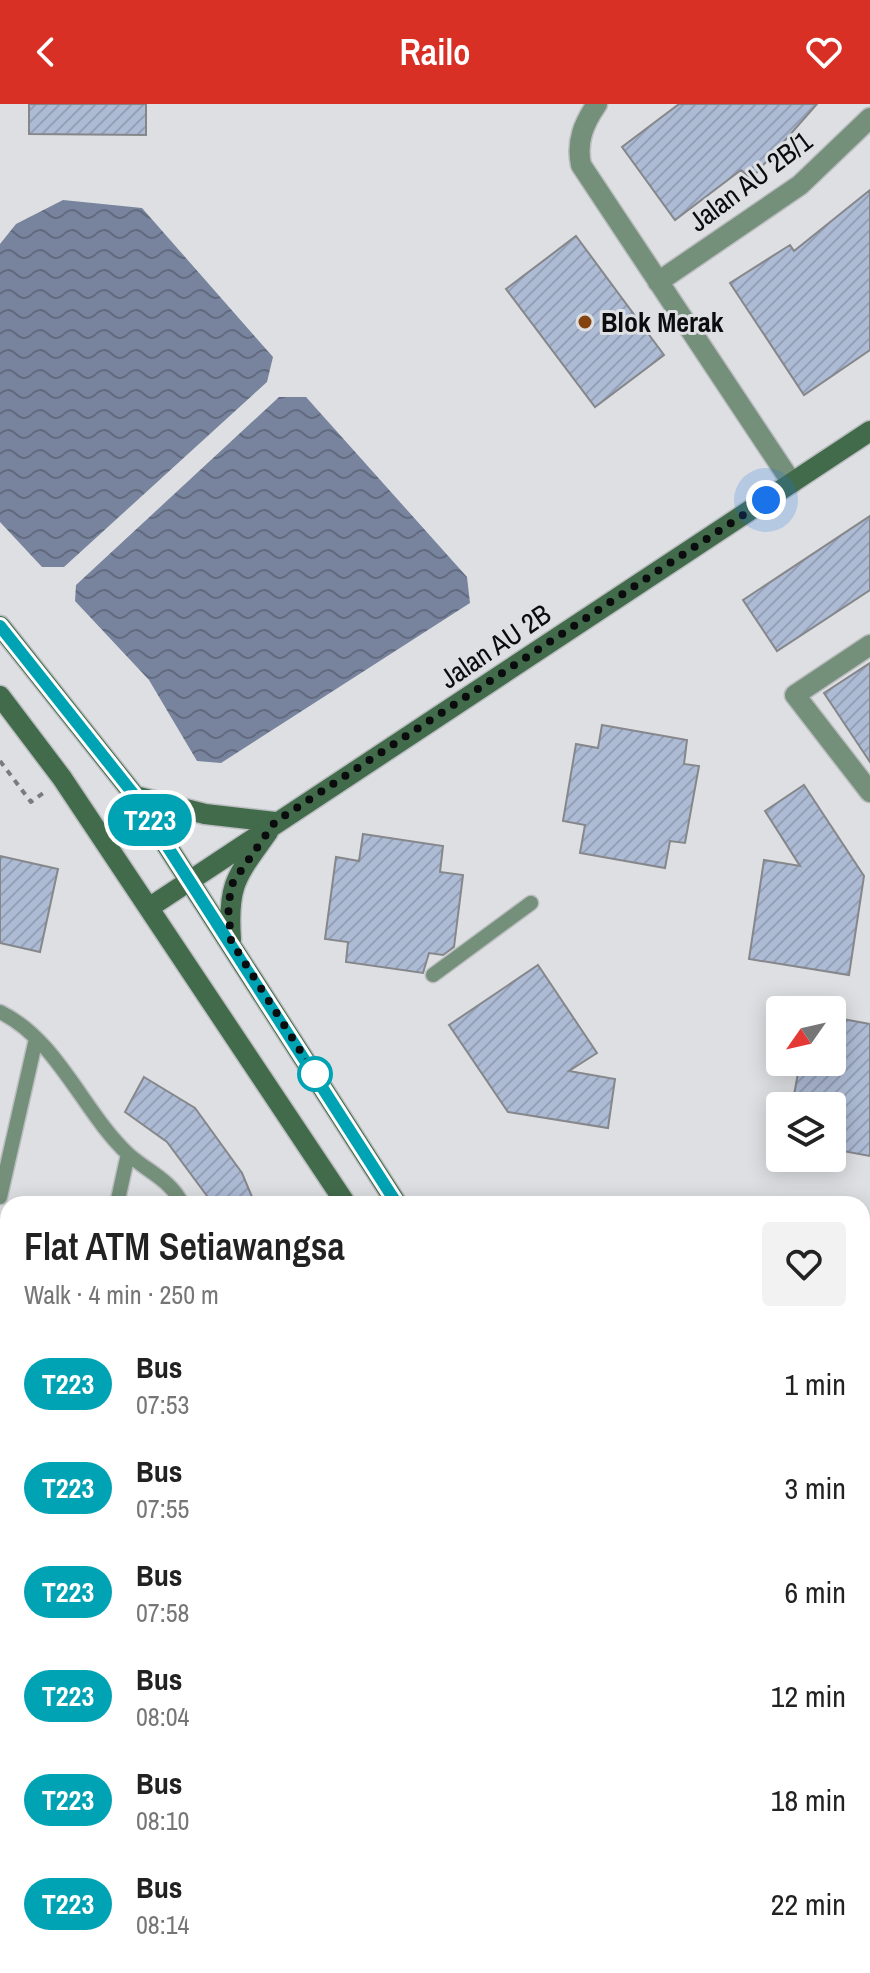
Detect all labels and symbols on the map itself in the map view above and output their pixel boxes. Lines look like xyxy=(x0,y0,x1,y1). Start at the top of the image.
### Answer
street label: Jalan AU 2B/1 xyxy=(680,122,820,240)
place label: Blok Merak xyxy=(601,303,724,341)
marker: Blok Merak xyxy=(576,313,594,331)
your location xyxy=(746,480,786,520)
street label: Jalan AU 2B xyxy=(432,595,558,697)
line badge: T223 xyxy=(94,794,206,846)
north arrow xyxy=(766,996,846,1076)
unlabelled marker xyxy=(298,1057,332,1091)

